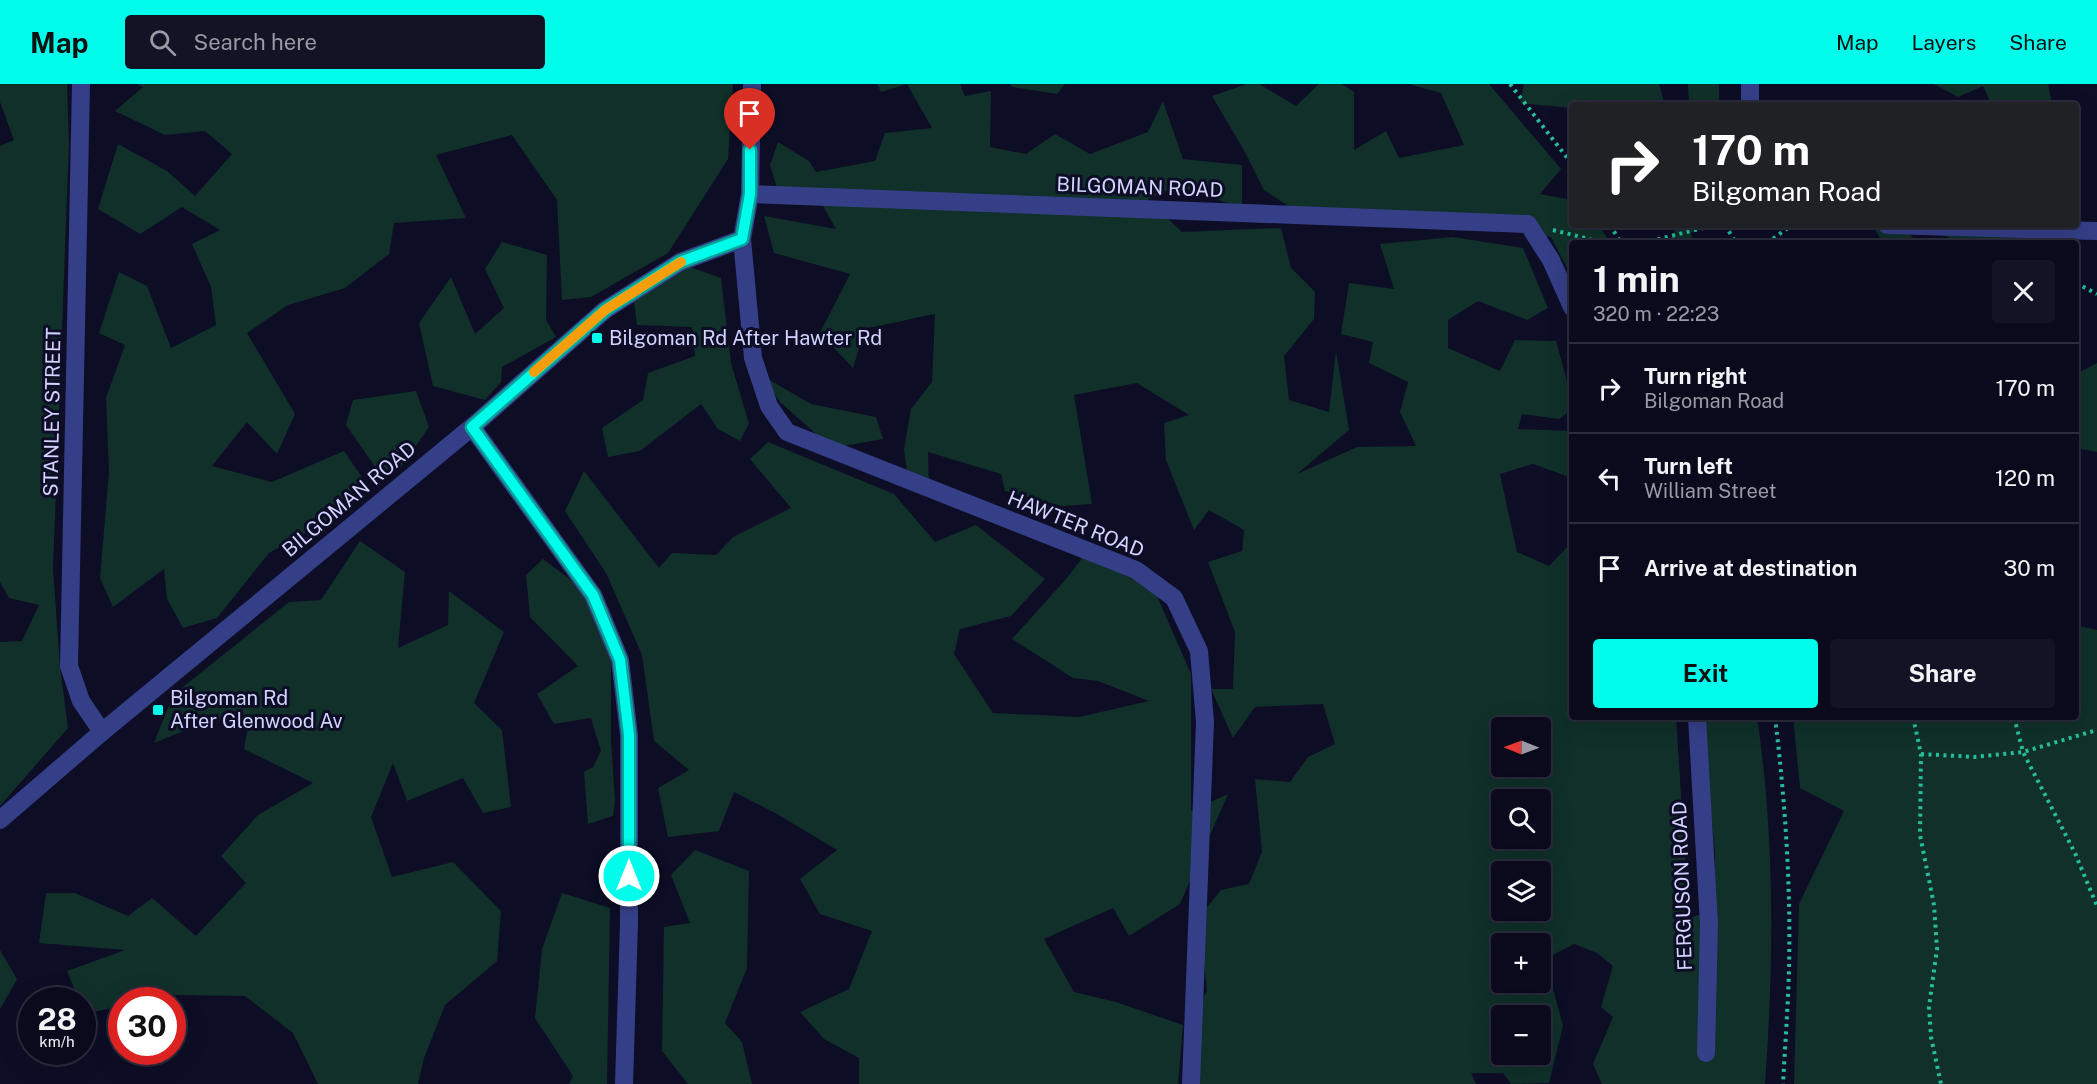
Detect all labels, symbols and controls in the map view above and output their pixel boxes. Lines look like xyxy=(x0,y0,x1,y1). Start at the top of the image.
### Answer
search box xyxy=(125,15,545,69)
text: Map xyxy=(30,26,89,59)
icon: search xyxy=(146,26,179,59)
text: Search here xyxy=(194,29,317,55)
text: Map xyxy=(1836,30,1879,55)
text: Layers xyxy=(1912,30,1976,55)
text: Share xyxy=(2009,30,2067,55)
pin xyxy=(724,88,775,150)
icon: arrive xyxy=(733,97,766,130)
text: 170 m xyxy=(1692,125,1810,174)
icon: right xyxy=(1593,126,1671,204)
street label: BILGOMAN ROAD xyxy=(1056,172,1224,202)
text: Bilgoman Road xyxy=(1692,175,1881,207)
text: 1 min xyxy=(1593,258,1680,300)
button: close xyxy=(1992,260,2055,323)
text: 320 m · 22:23 xyxy=(1593,302,1719,326)
place label: Bilgoman Rd After Hawter Rd xyxy=(609,326,882,350)
street label: STANLEY STREET xyxy=(39,327,65,497)
marker: Bilgoman Rd After Hawter Rd xyxy=(590,331,604,345)
text: Turn right xyxy=(1644,363,1747,389)
icon: right xyxy=(1593,372,1626,405)
text: 170 m xyxy=(1995,375,2055,401)
text: Bilgoman Road xyxy=(1644,389,1784,413)
street label: BILGOMAN ROAD xyxy=(277,436,421,562)
text: Turn left xyxy=(1644,453,1733,479)
icon: left xyxy=(1593,462,1626,495)
text: 120 m xyxy=(1995,465,2055,491)
text: William Street xyxy=(1644,479,1776,503)
street label: HAWTER ROAD xyxy=(1004,486,1148,562)
icon: arrive xyxy=(1593,552,1626,585)
text: Arrive at destination xyxy=(1644,555,1857,581)
text: 30 m xyxy=(2003,555,2055,581)
button: Exit xyxy=(1593,639,1818,708)
button: Share xyxy=(1830,639,2055,708)
place label: Bilgoman Rd After Glenwood Av xyxy=(170,686,343,733)
marker: Bilgoman Rd After Glenwood Av xyxy=(151,703,165,717)
north arrow xyxy=(1491,717,1551,777)
map controls xyxy=(1491,717,1551,1065)
button: search xyxy=(1491,789,1551,849)
street label: FERGUSON ROAD xyxy=(1667,801,1697,971)
position arrow xyxy=(597,844,661,908)
button: layers xyxy=(1491,861,1551,921)
button: + xyxy=(1491,933,1551,993)
speed limit sign: 30 xyxy=(108,987,186,1065)
text: 28 xyxy=(37,1001,77,1037)
button: − xyxy=(1491,1005,1551,1065)
text: km/h xyxy=(39,1033,75,1050)

